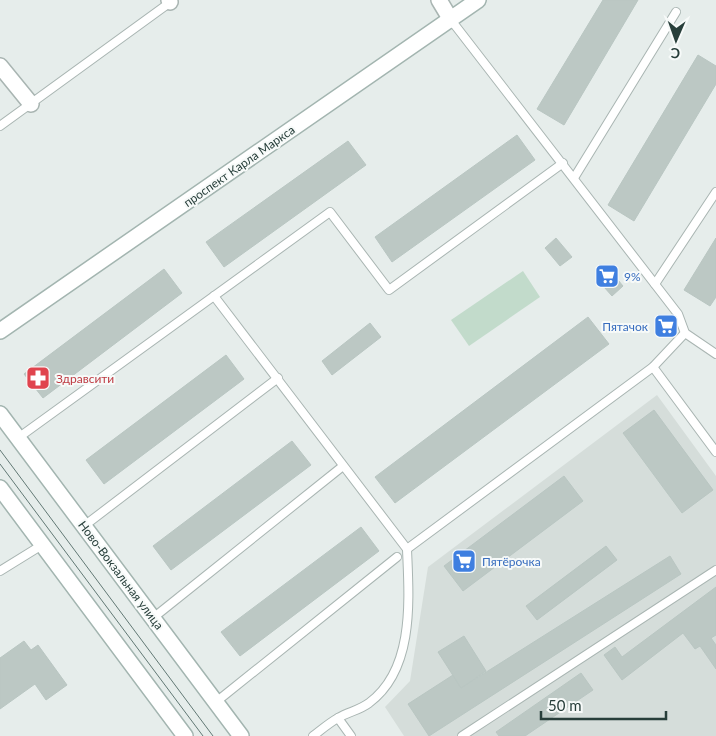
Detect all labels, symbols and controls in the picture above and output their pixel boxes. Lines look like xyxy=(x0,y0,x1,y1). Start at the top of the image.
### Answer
north arrow xyxy=(651,15,701,65)
text: С xyxy=(670,45,680,62)
street label: проспект Карла Маркса xyxy=(181,122,298,210)
supermarket icon: 9% xyxy=(594,263,620,289)
place label: 9% xyxy=(624,269,641,284)
supermarket icon: Пятачок xyxy=(653,313,679,339)
place label: Пятачок xyxy=(602,319,649,334)
pharmacy icon: Здравсити xyxy=(25,365,51,391)
place label: Здравсити xyxy=(56,371,114,386)
street label: Ново-Вокзальная улица xyxy=(75,518,167,632)
supermarket icon: Пятёрочка xyxy=(451,548,477,574)
place label: Пятёрочка xyxy=(482,554,541,569)
scale bar xyxy=(541,688,666,720)
text: 50 m xyxy=(548,696,582,714)

